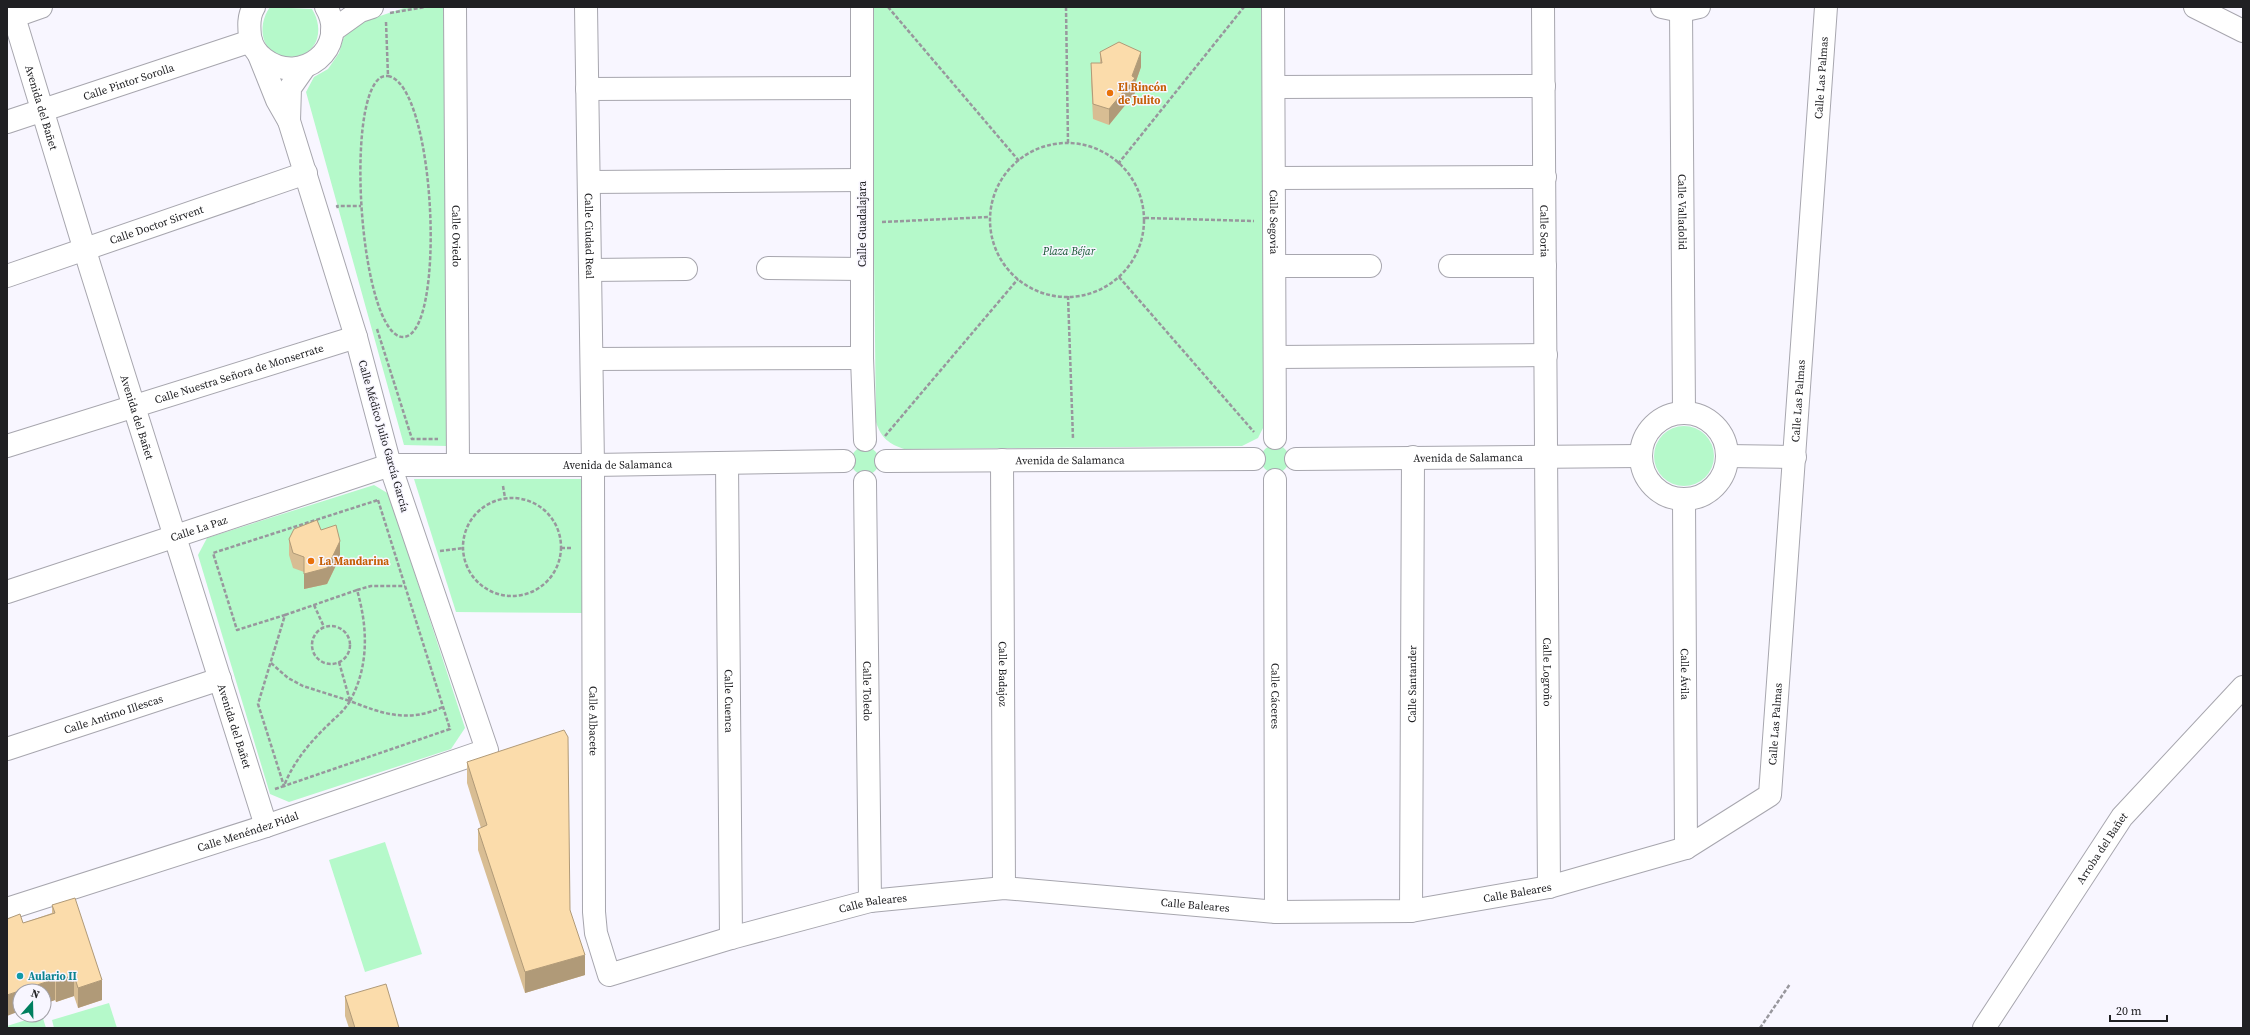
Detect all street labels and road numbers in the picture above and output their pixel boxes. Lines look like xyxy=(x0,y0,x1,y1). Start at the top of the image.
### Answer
street label: Calle Las Palmas xyxy=(1811,36,1832,120)
street label: Calle Pintor Sorolla xyxy=(81,60,176,104)
street label: Avenida del Bañet xyxy=(21,63,61,152)
street label: Calle Valladolid xyxy=(1674,174,1690,251)
street label: Calle Guadalajara xyxy=(855,181,870,267)
street label: Calle Segovia xyxy=(1266,190,1281,255)
street label: Calle Ciudad Real xyxy=(581,193,597,279)
street label: Calle Doctor Sirvent xyxy=(108,202,206,248)
street label: Calle Oviedo xyxy=(448,205,464,267)
street label: Calle Soria xyxy=(1536,205,1552,258)
street label: Calle Nuestra Señora de Monserrate xyxy=(153,340,326,407)
street label: Calle Médico Julio García García xyxy=(355,358,413,514)
street label: Calle Las Palmas xyxy=(1788,359,1809,443)
street label: Avenida del Bañet xyxy=(116,373,157,462)
street label: Avenida de Salamanca xyxy=(1413,450,1523,466)
street label: Avenida de Salamanca xyxy=(1015,453,1125,468)
street label: Avenida de Salamanca xyxy=(563,457,673,473)
street label: Calle La Paz xyxy=(168,512,229,545)
street label: Calle Logroño xyxy=(1539,637,1555,707)
street label: Calle Badajoz xyxy=(995,641,1010,707)
street label: Calle Santander xyxy=(1405,645,1420,723)
street label: Calle Ávila xyxy=(1677,648,1692,700)
street label: Calle Toledo xyxy=(859,661,875,721)
street label: Calle Cáceres xyxy=(1267,663,1283,729)
street label: Calle Cuenca xyxy=(721,669,736,733)
street label: Avenida del Bañet xyxy=(214,682,255,771)
street label: Calle Las Palmas xyxy=(1765,682,1786,766)
street label: Calle Albacete xyxy=(585,686,601,756)
street label: Calle Antimo Illescas xyxy=(62,691,165,738)
street label: Calle Menéndez Pidal xyxy=(195,808,301,856)
street label: Arroba del Bañet xyxy=(2073,809,2131,887)
street label: Calle Baleares xyxy=(1482,880,1553,906)
street label: Calle Baleares xyxy=(837,890,908,917)
street label: Calle Baleares xyxy=(1160,895,1230,916)

